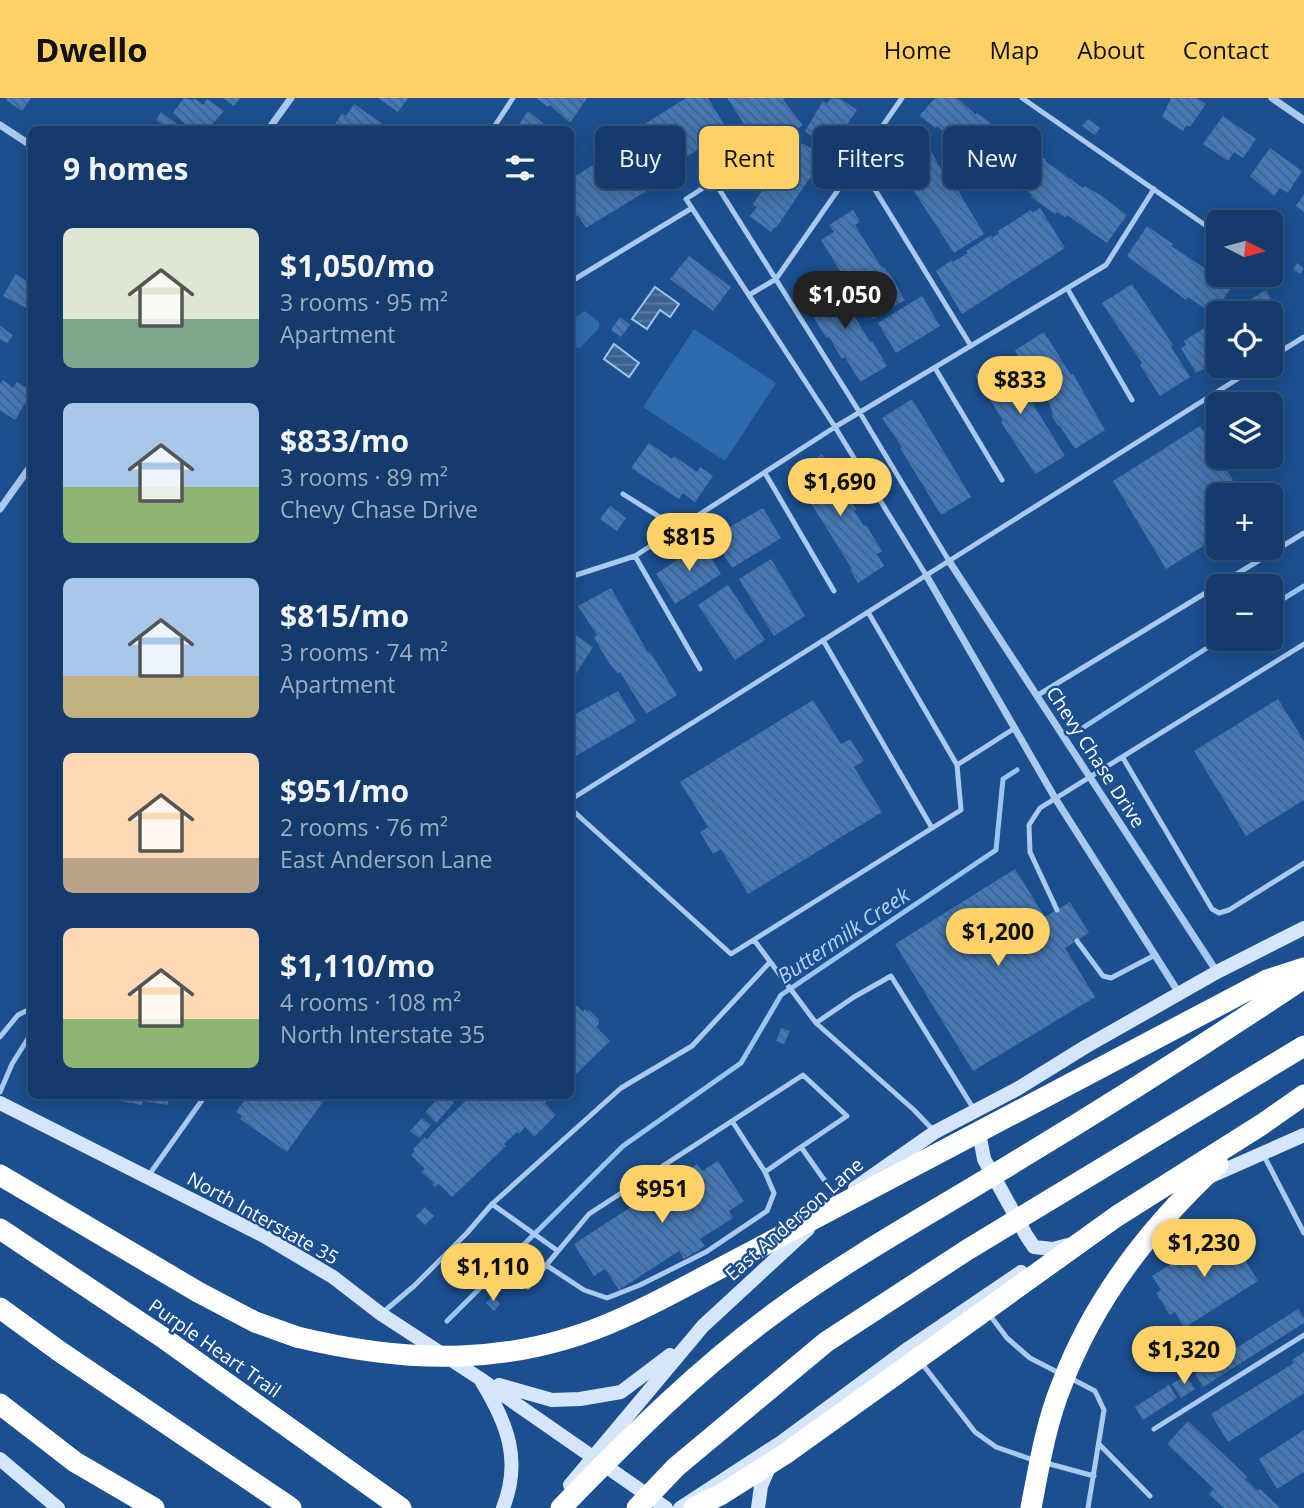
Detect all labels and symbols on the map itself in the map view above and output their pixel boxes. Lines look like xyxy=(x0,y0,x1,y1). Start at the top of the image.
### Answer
north arrow xyxy=(1206,210,1283,287)
pin: $1,050 xyxy=(788,272,902,331)
pin: $833 xyxy=(979,356,1061,416)
pin: $1,690 xyxy=(783,458,897,518)
pin: $815 xyxy=(648,514,730,573)
street label: Chevy Chase Drive xyxy=(1041,681,1151,833)
water label: Buttermilk Creek xyxy=(771,880,915,990)
pin: $1,200 xyxy=(941,908,1055,968)
street label: East Anderson Lane xyxy=(719,1152,869,1286)
street label: North Interstate 35 xyxy=(183,1166,343,1270)
pin: $951 xyxy=(621,1166,703,1225)
pin: $1,230 xyxy=(1147,1220,1261,1279)
pin: $1,110 xyxy=(436,1244,550,1303)
street label: Purple Heart Trail xyxy=(144,1293,286,1403)
pin: $1,320 xyxy=(1127,1326,1241,1386)

